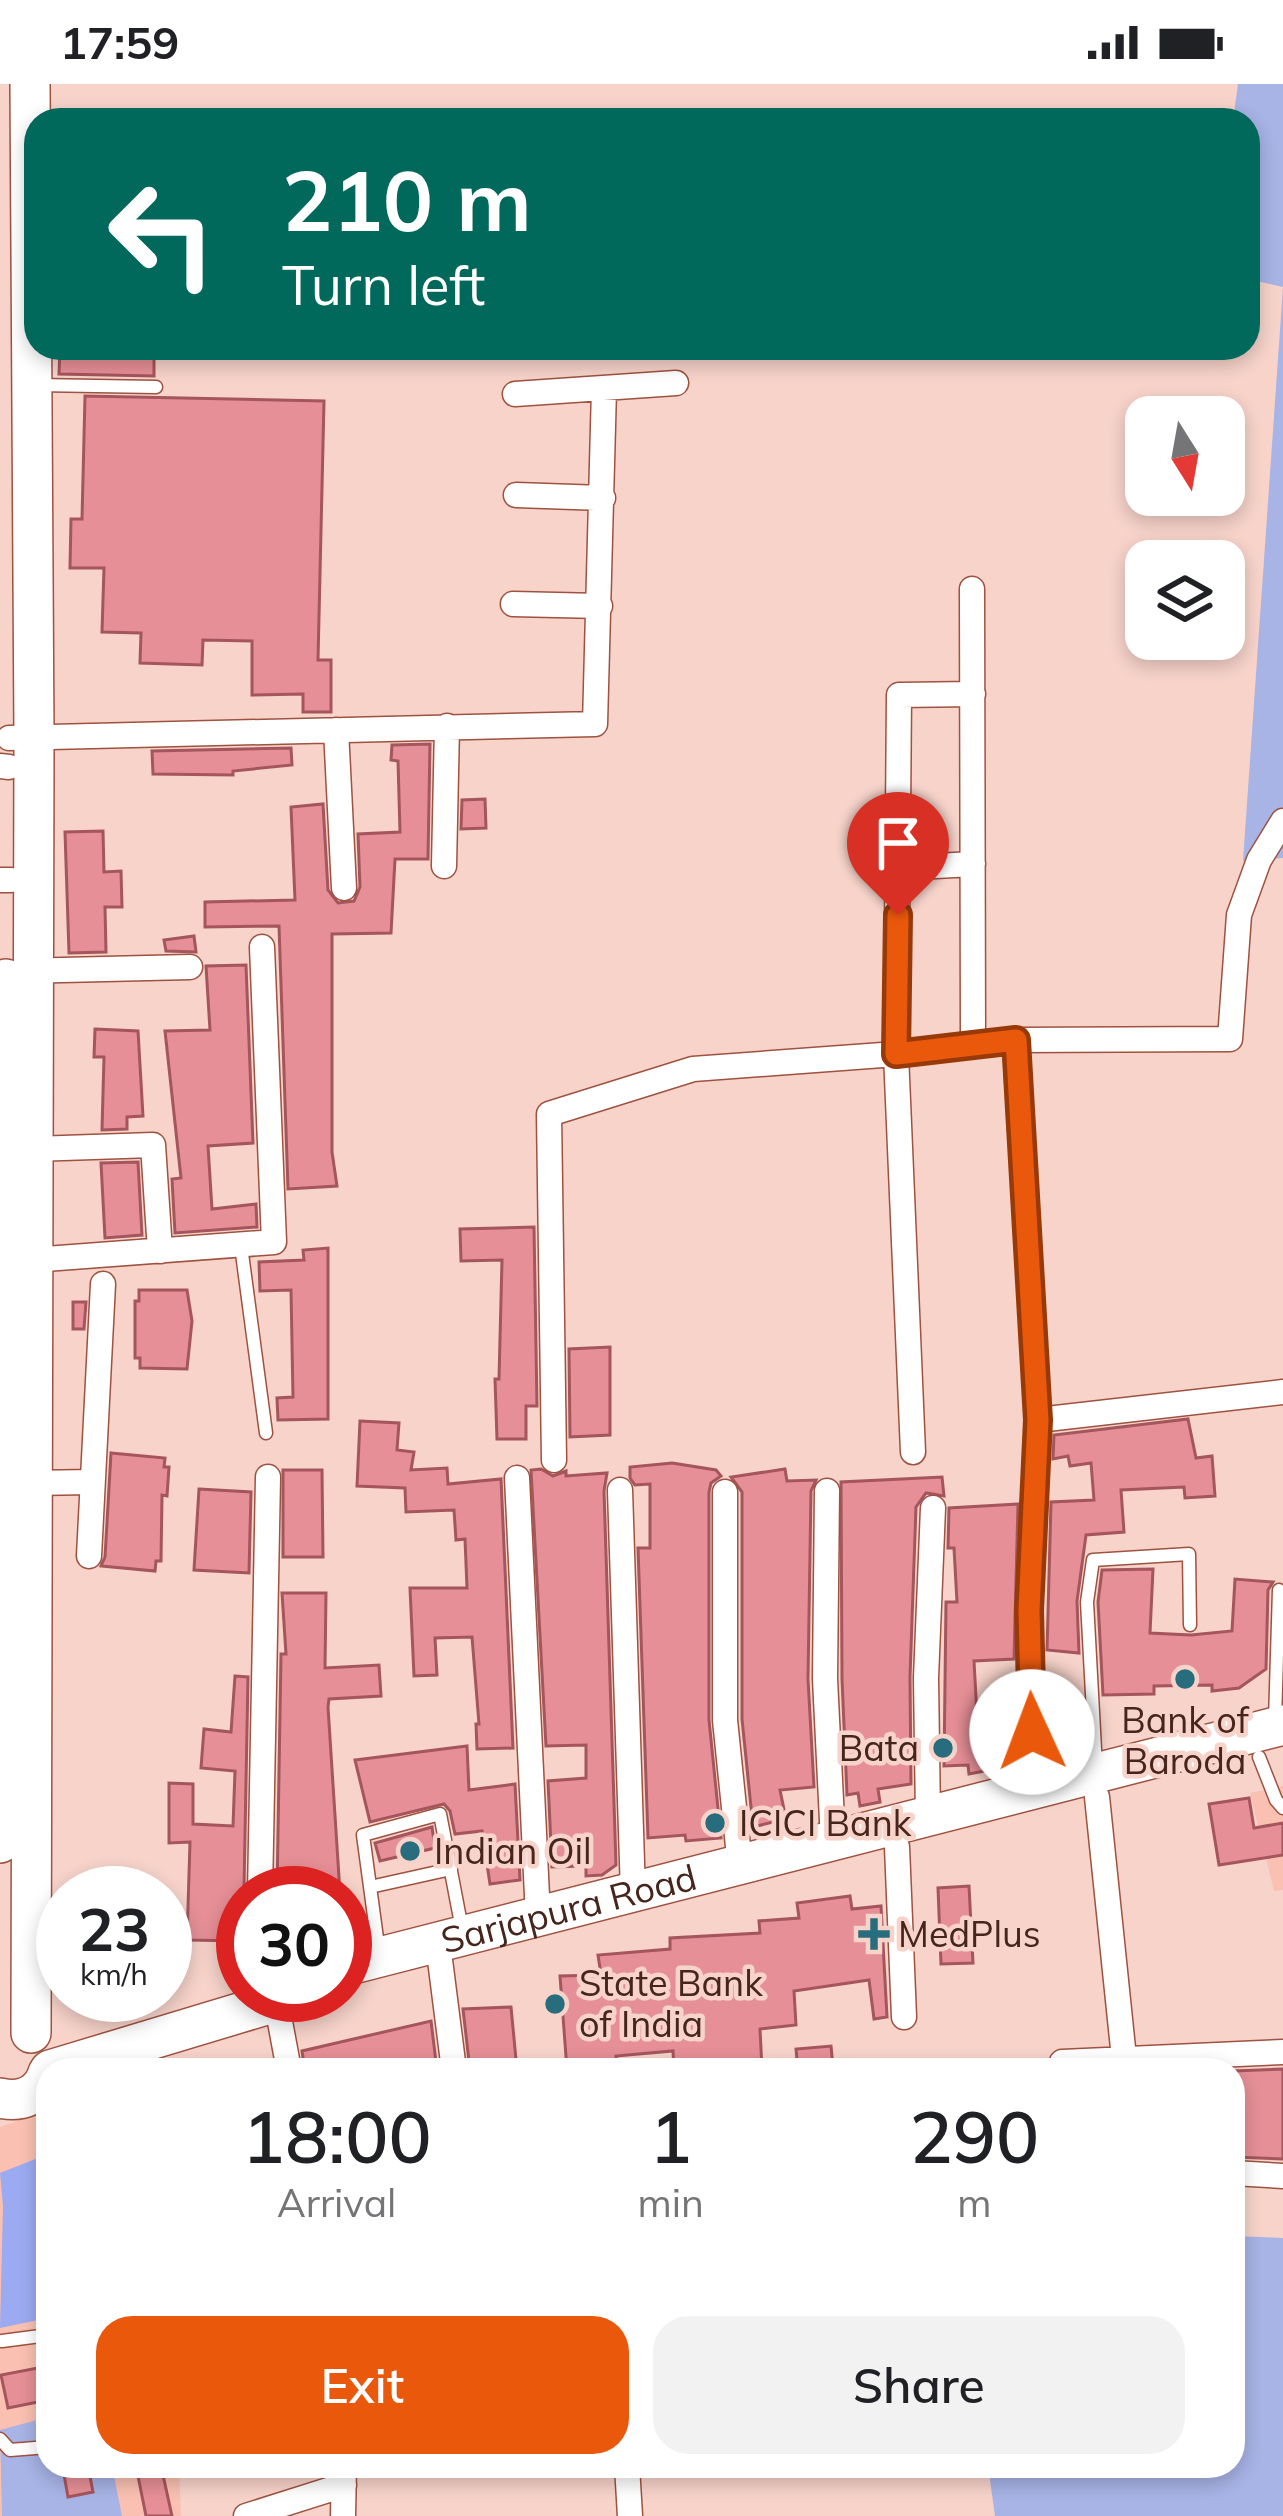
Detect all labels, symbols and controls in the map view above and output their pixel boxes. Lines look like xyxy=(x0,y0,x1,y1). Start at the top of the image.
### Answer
text: 17:59 xyxy=(60,14,179,70)
text: 210 m xyxy=(282,147,532,252)
icon: left xyxy=(84,156,240,312)
text: Turn left xyxy=(282,251,485,319)
north arrow xyxy=(1125,396,1245,516)
map controls xyxy=(1125,396,1245,660)
button: layers xyxy=(1125,540,1245,660)
pin xyxy=(847,792,949,915)
icon: arrive xyxy=(865,810,931,876)
marker: Bank of Baroda xyxy=(1172,1666,1198,1692)
position arrow xyxy=(969,1669,1095,1795)
place label: Bank of Baroda xyxy=(1121,1697,1250,1783)
place label: Bata xyxy=(839,1725,919,1770)
marker: Bata xyxy=(930,1735,956,1761)
place label: ICICI Bank xyxy=(739,1800,912,1845)
marker: ICICI Bank xyxy=(702,1810,728,1836)
place label: Indian Oil xyxy=(434,1828,592,1873)
marker: Indian Oil xyxy=(397,1838,423,1864)
street label: Sarjapura Road xyxy=(436,1854,701,1962)
speed limit sign: 30 xyxy=(216,1866,372,2022)
text: 23 xyxy=(78,1891,150,1966)
place label: MedPlus xyxy=(898,1911,1041,1956)
marker: MedPlus xyxy=(861,1921,887,1947)
text: km/h xyxy=(80,1955,148,1993)
place label: State Bank of India xyxy=(579,1960,763,2046)
marker: State Bank of India xyxy=(542,1991,568,2017)
text: 18:00 xyxy=(242,2091,432,2181)
text: 1 xyxy=(649,2091,692,2181)
text: 290 xyxy=(910,2091,1039,2181)
text: Arrival xyxy=(277,2178,396,2227)
text: min xyxy=(637,2178,704,2227)
text: m xyxy=(957,2178,992,2227)
button: Exit xyxy=(96,2316,629,2454)
button: Share xyxy=(653,2316,1185,2454)

